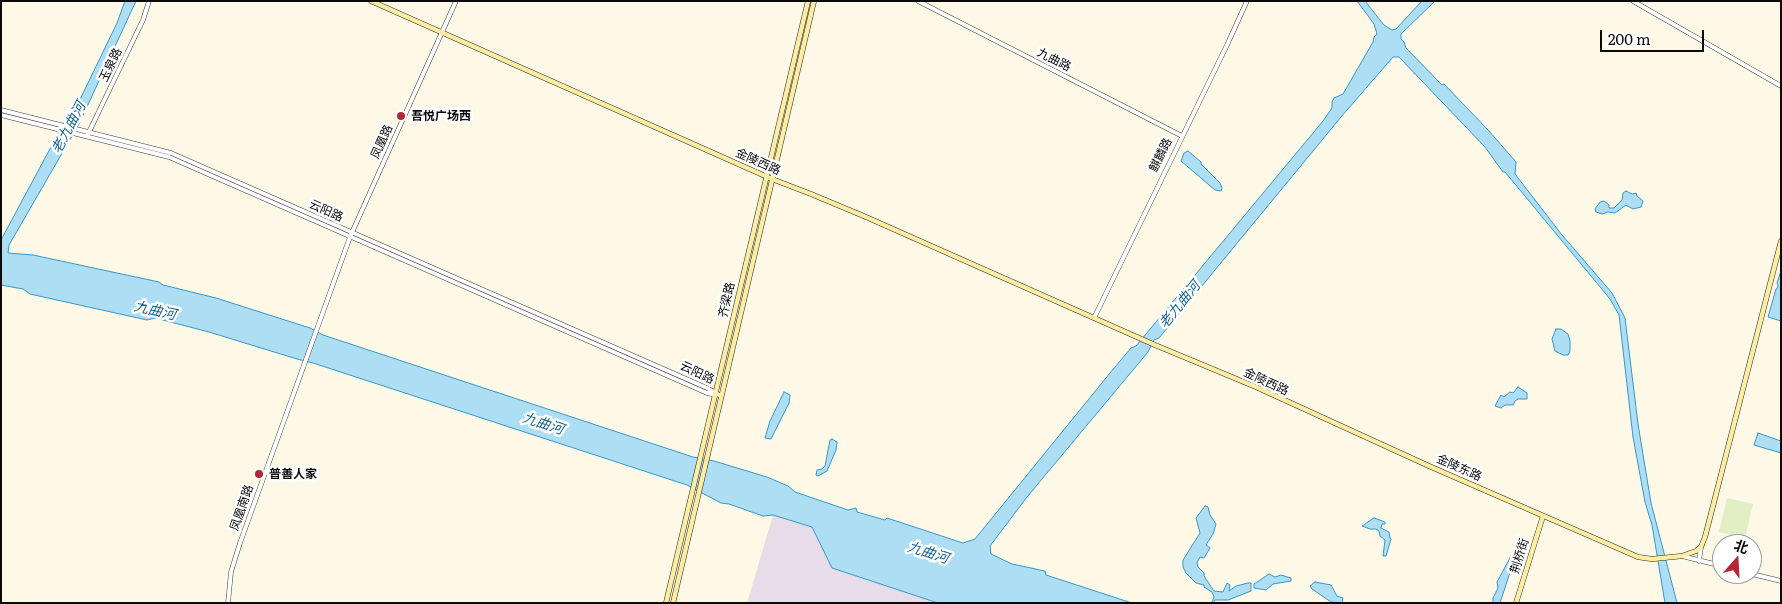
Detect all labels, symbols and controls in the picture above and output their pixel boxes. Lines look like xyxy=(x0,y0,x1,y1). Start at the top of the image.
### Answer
scale bar xyxy=(1602,20,1706,52)
text: 200 m xyxy=(1608,27,1651,50)
street label: 九曲路 xyxy=(1035,45,1073,75)
street label: 玉泉路 xyxy=(97,46,125,84)
water label: 老九曲河 xyxy=(48,99,90,157)
place label: 吾悦广场西 xyxy=(411,109,471,123)
marker: 吾悦广场西 xyxy=(395,110,407,122)
street label: 凤凰路 xyxy=(368,123,396,161)
street label: 麒麟路 xyxy=(1147,136,1175,174)
street label: 金陵西路 xyxy=(733,146,783,178)
street label: 云阳路 xyxy=(307,197,345,225)
water label: 老九曲河 xyxy=(1156,278,1204,332)
street label: 齐梁路 xyxy=(716,281,738,319)
water label: 九曲河 xyxy=(133,298,177,324)
street label: 云阳路 xyxy=(678,359,716,387)
street label: 金陵西路 xyxy=(1241,365,1291,399)
water label: 九曲河 xyxy=(520,410,566,438)
street label: 金陵东路 xyxy=(1434,452,1484,484)
place label: 普善人家 xyxy=(269,467,317,481)
marker: 普善人家 xyxy=(253,468,265,480)
street label: 凤凰南路 xyxy=(227,483,257,533)
north arrow xyxy=(1712,534,1762,584)
text: 北 xyxy=(1732,534,1751,557)
street label: 荆桥街 xyxy=(1508,537,1532,575)
water label: 九曲河 xyxy=(905,539,951,567)

